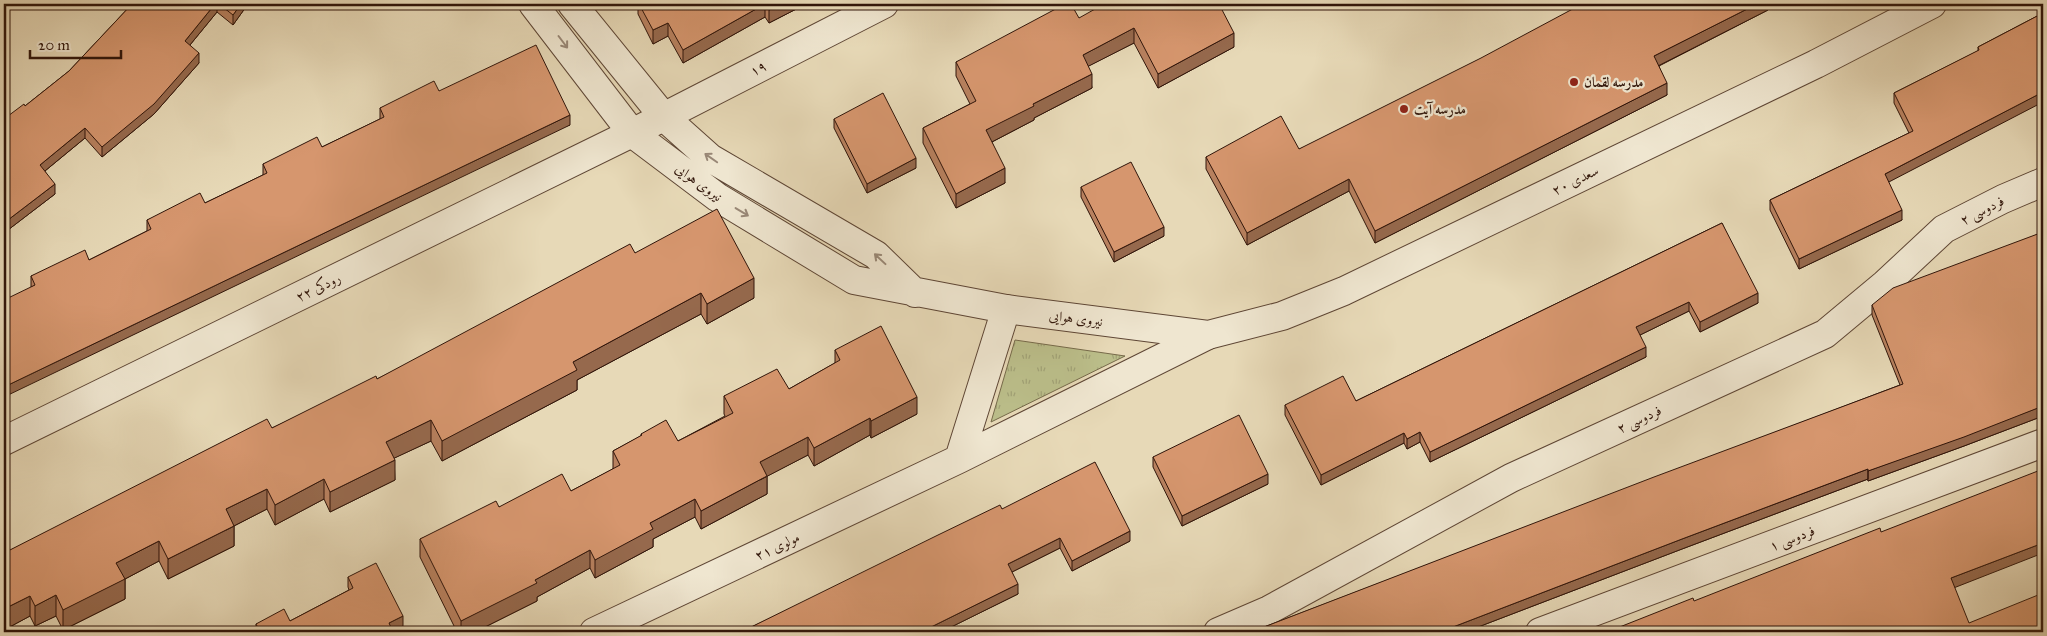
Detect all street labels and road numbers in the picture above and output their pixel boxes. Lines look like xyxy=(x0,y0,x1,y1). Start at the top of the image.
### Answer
street label: ۱۹ xyxy=(747,57,769,80)
street label: نیروی هوایی xyxy=(671,160,726,206)
street label: سعدی ۲۰ xyxy=(1549,162,1601,199)
street label: فردوسی ۲ xyxy=(1957,192,2008,230)
street label: رودکی ۲۲ xyxy=(293,268,343,306)
street label: نیروی هوایی xyxy=(1048,307,1104,331)
street label: فردوسی ۲ xyxy=(1614,402,1665,438)
street label: فردوسی ۱ xyxy=(1767,522,1818,556)
street label: مولوی ۲۱ xyxy=(752,529,802,564)

